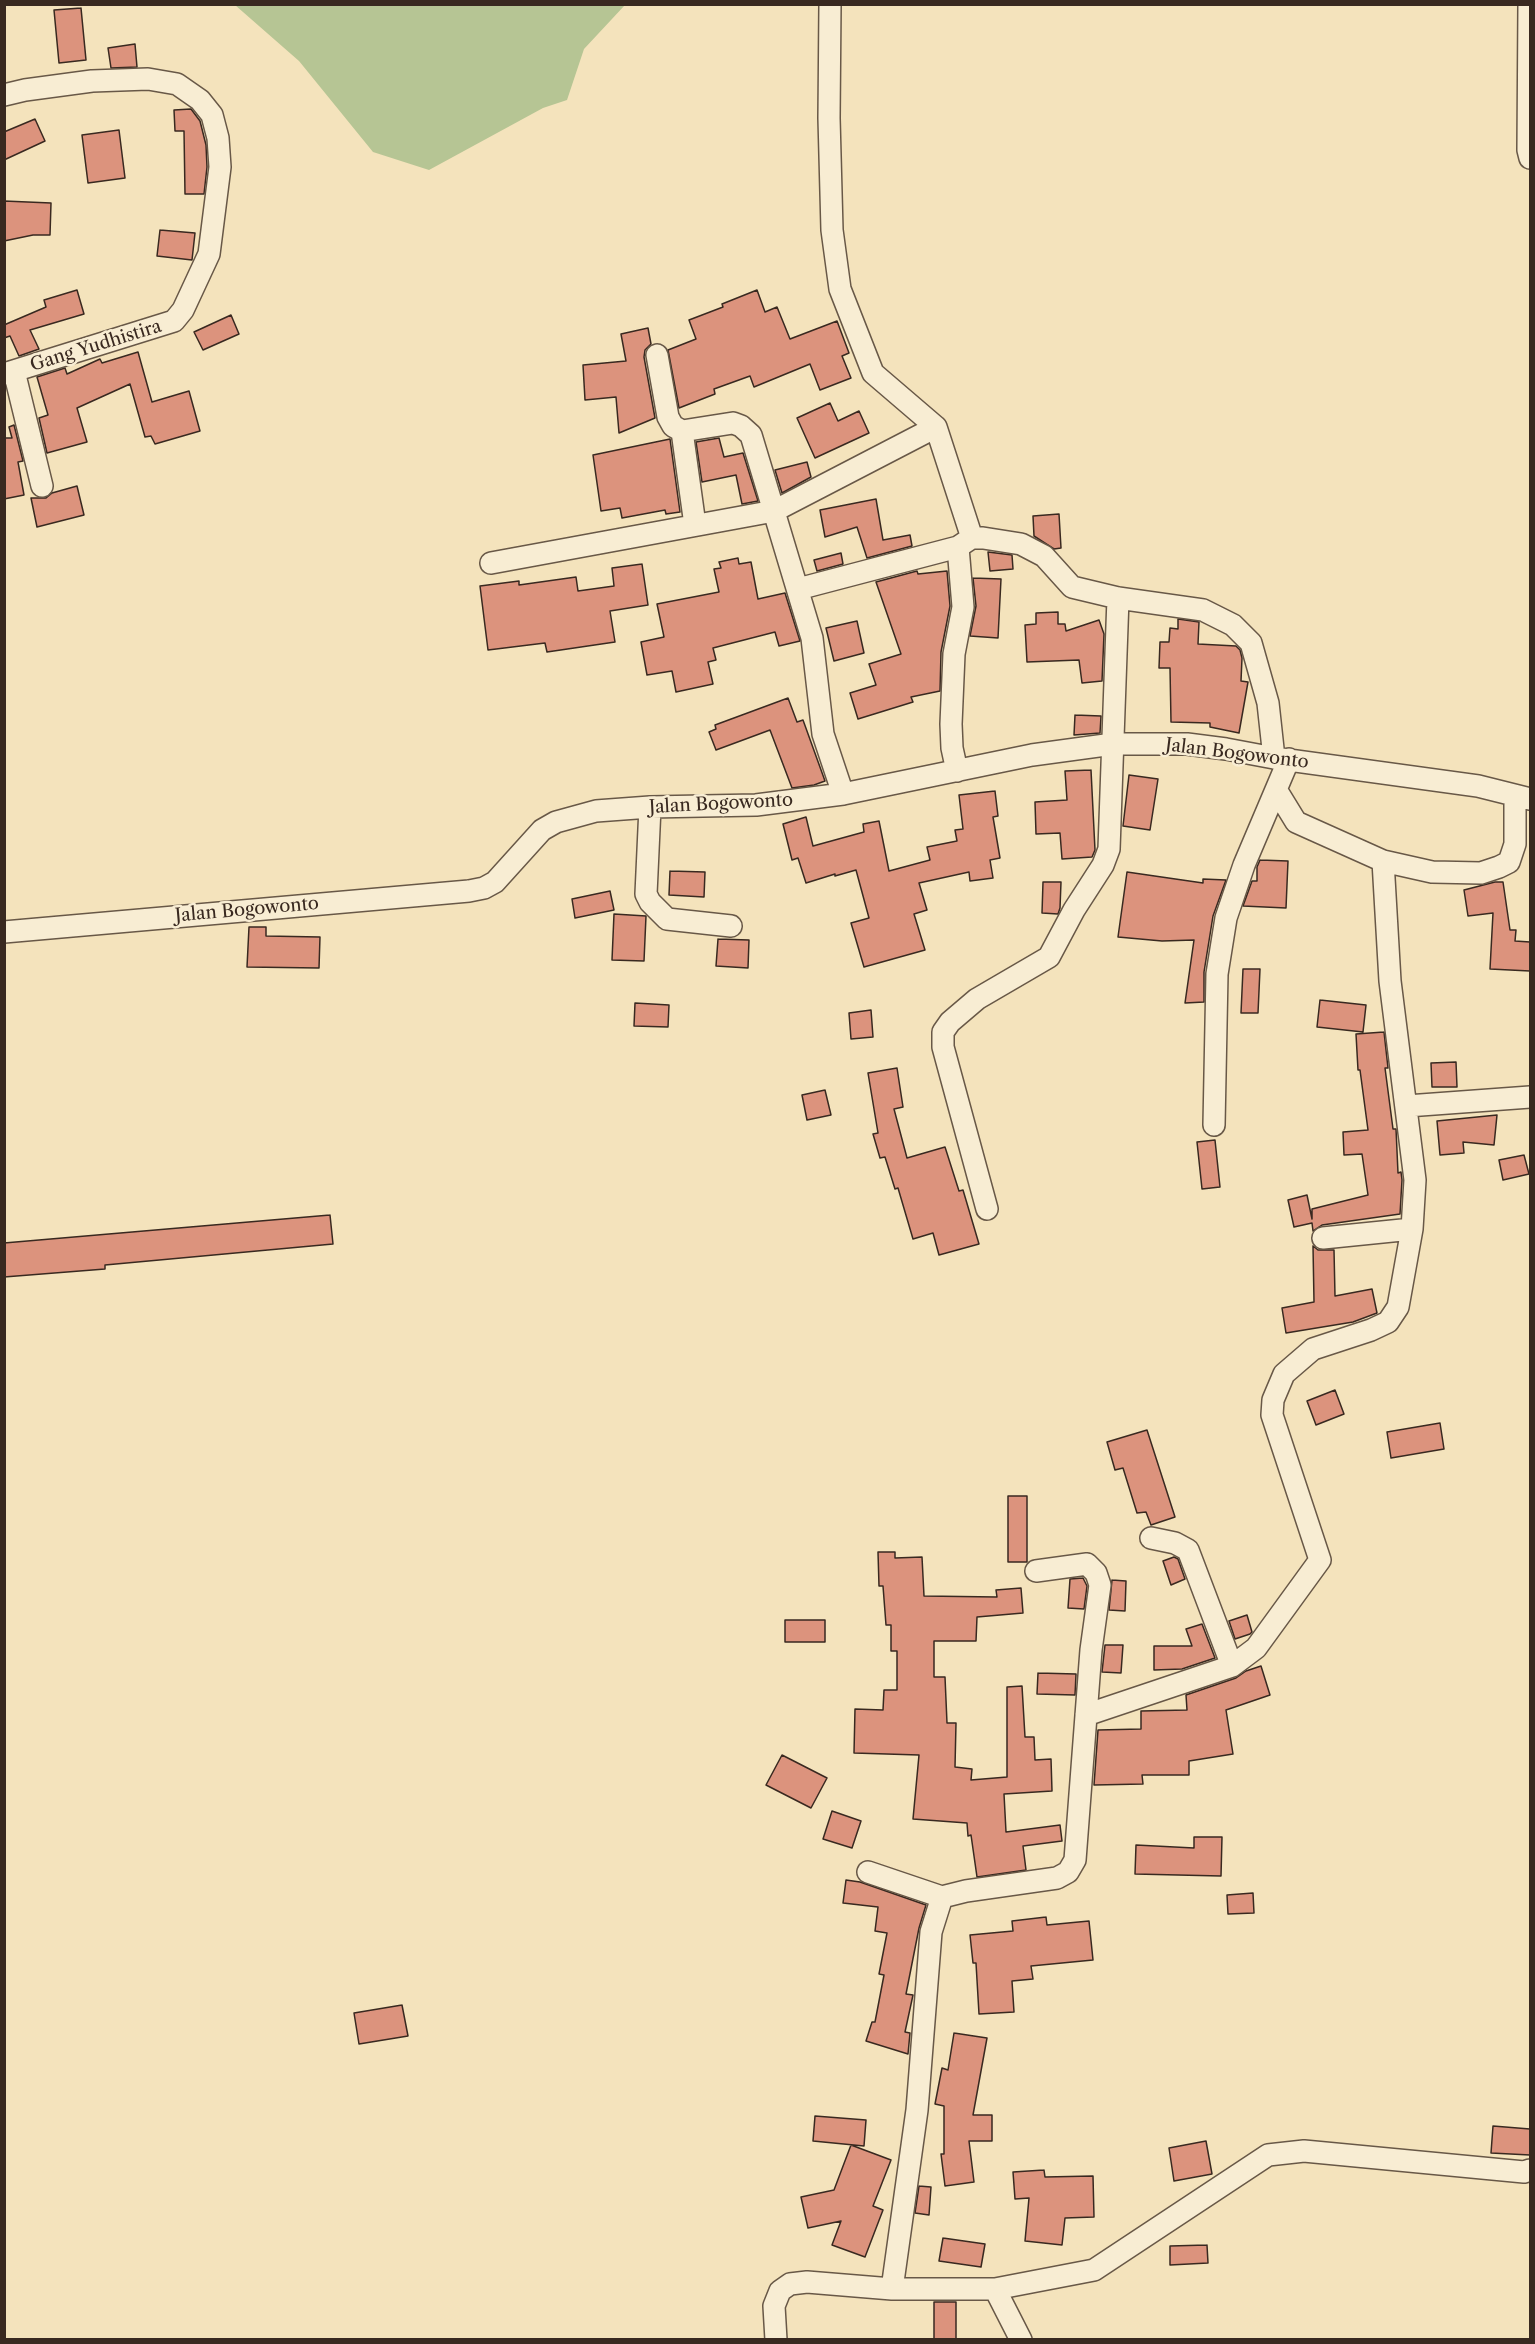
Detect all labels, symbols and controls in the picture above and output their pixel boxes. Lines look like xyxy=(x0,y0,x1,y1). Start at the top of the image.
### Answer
street label: Gang Yudhistira xyxy=(28,316,164,376)
street label: Jalan Bogowonto xyxy=(1164,734,1310,774)
street label: Jalan Bogowonto xyxy=(648,789,794,819)
street label: Jalan Bogowonto xyxy=(174,893,320,927)

